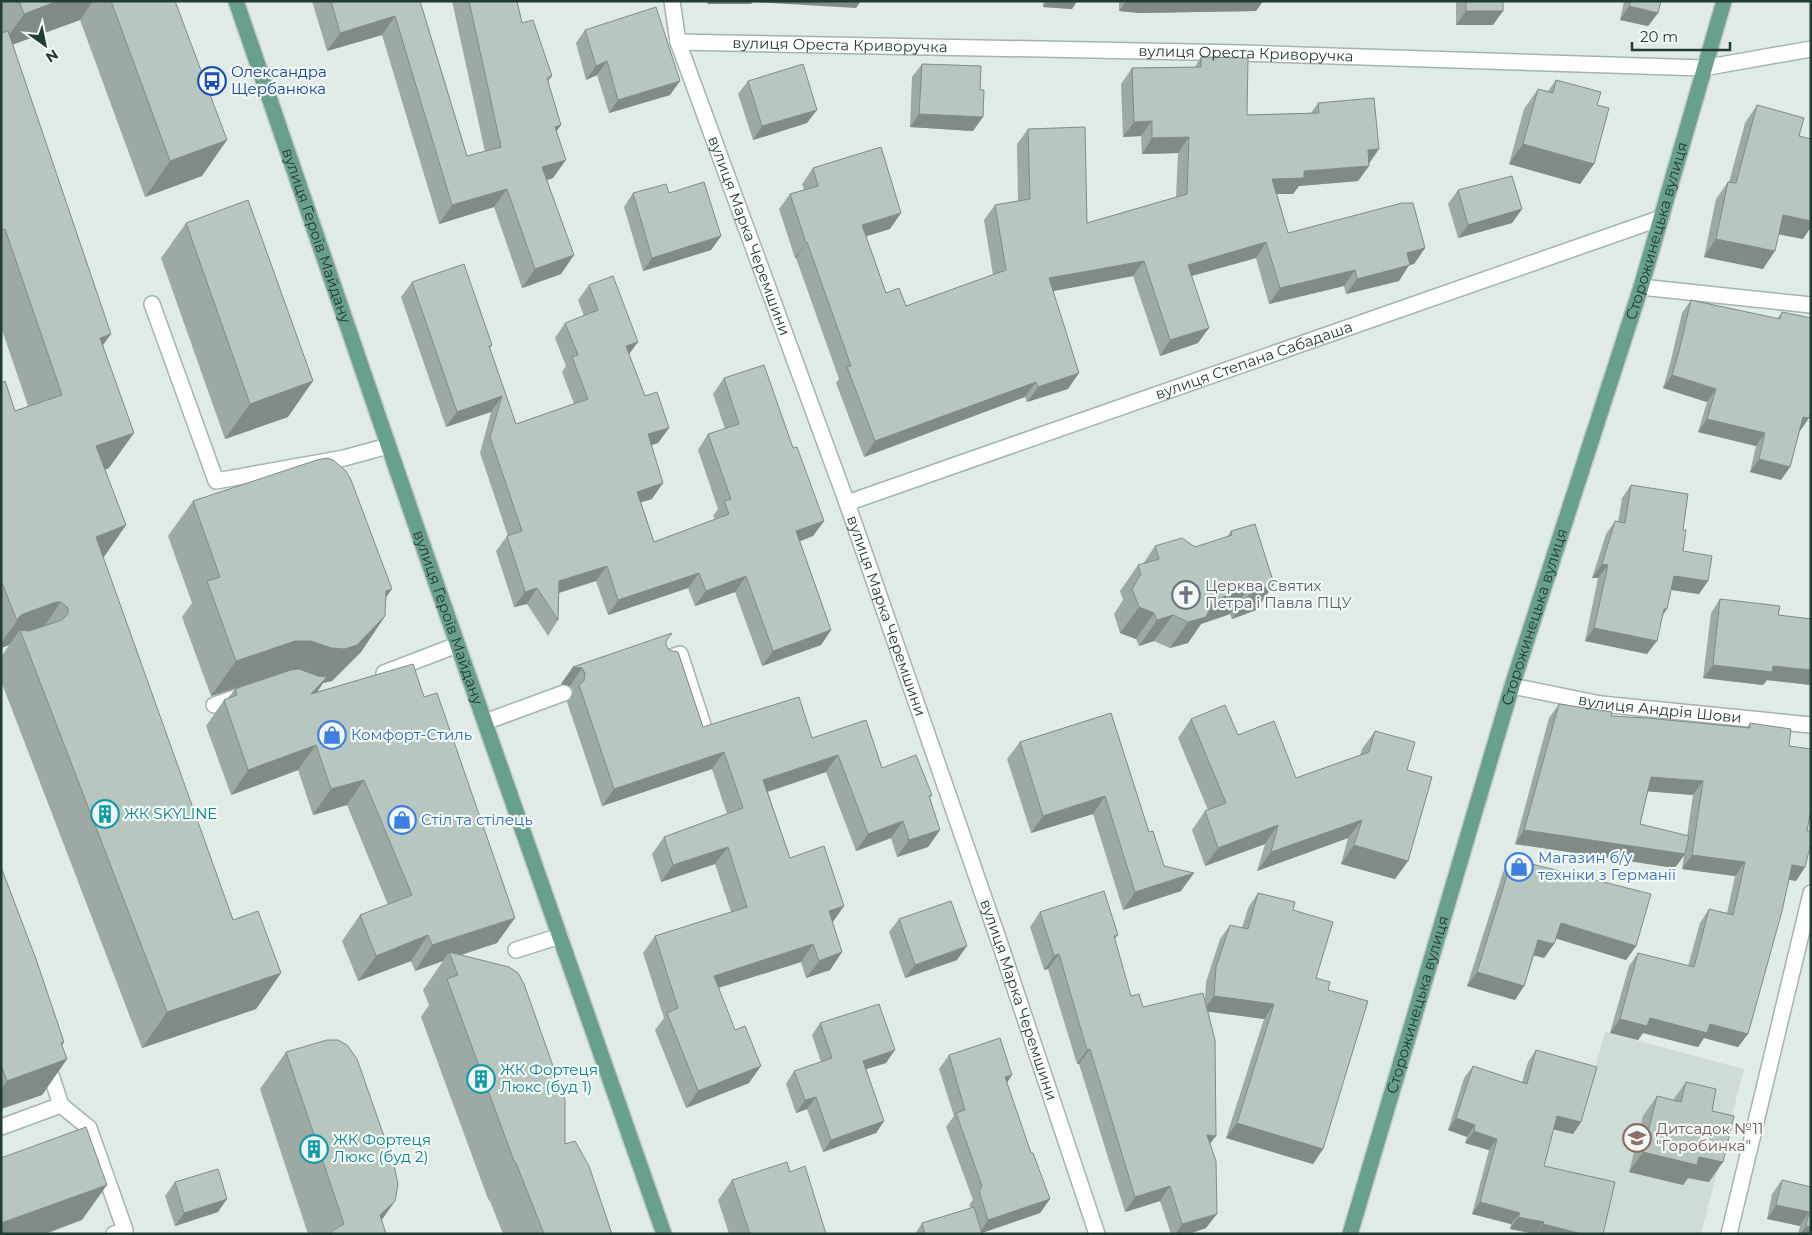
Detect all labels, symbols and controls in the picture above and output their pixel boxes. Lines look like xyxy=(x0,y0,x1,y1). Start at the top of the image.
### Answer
north arrow xyxy=(20,20,70,70)
scale bar xyxy=(1632,20,1730,52)
text: 20 m xyxy=(1640,27,1678,46)
street label: вулиця Ореста Криворучка xyxy=(732,33,948,56)
street label: вулиця Ореста Криворучка xyxy=(1138,41,1354,66)
text: N xyxy=(42,45,62,67)
place label: Олександра Щербанюка xyxy=(231,62,327,98)
bus stop icon: Олександра Щербанюка xyxy=(197,66,227,96)
street label: вулиця Марка Черемшини xyxy=(704,133,795,338)
street label: Сторожинецька вулиця xyxy=(1621,140,1692,322)
street label: вулиця Героїв Майдану xyxy=(278,145,356,326)
street label: вулиця Степана Сабадаша xyxy=(1152,317,1355,403)
street label: вулиця Марка Черемшини xyxy=(843,513,930,719)
street label: Сторожинецька вулиця xyxy=(1497,526,1571,708)
street label: вулиця Героїв Майдану xyxy=(409,527,488,708)
place label: Церква Святих Петра і Павла ПЦУ xyxy=(1205,576,1353,612)
church icon: Церква Святих Петра і Павла ПЦУ xyxy=(1171,580,1201,610)
street label: вулиця Андрія Шови xyxy=(1577,690,1743,727)
shop icon: Комфорт-Стиль xyxy=(317,720,347,750)
place label: Комфорт-Стиль xyxy=(351,725,472,744)
building icon: ЖК SKYLINE xyxy=(90,799,120,829)
place label: ЖК SKYLINE xyxy=(124,804,217,823)
shop icon: Стіл та стілець xyxy=(387,805,417,835)
place label: Стіл та стілець xyxy=(421,810,533,829)
place label: Магазин б/у техніки з Германії xyxy=(1538,848,1676,884)
shop icon: Магазин б/у техніки з Германії xyxy=(1504,852,1534,882)
street label: вулиця Марка Черемшини xyxy=(976,896,1062,1103)
street label: Сторожинецька вулиця xyxy=(1382,913,1453,1096)
place label: ЖК Фортеця Люкс (буд 1) xyxy=(500,1060,598,1096)
building icon: ЖК Фортеця Люкс (буд 1) xyxy=(466,1064,496,1094)
place label: Дитсадок №11 "Горобинка" xyxy=(1656,1119,1763,1155)
school or university icon: Дитсадок №11 "Горобинка" xyxy=(1622,1123,1652,1153)
place label: ЖК Фортеця Люкс (буд 2) xyxy=(333,1130,431,1166)
building icon: ЖК Фортеця Люкс (буд 2) xyxy=(299,1134,329,1164)

